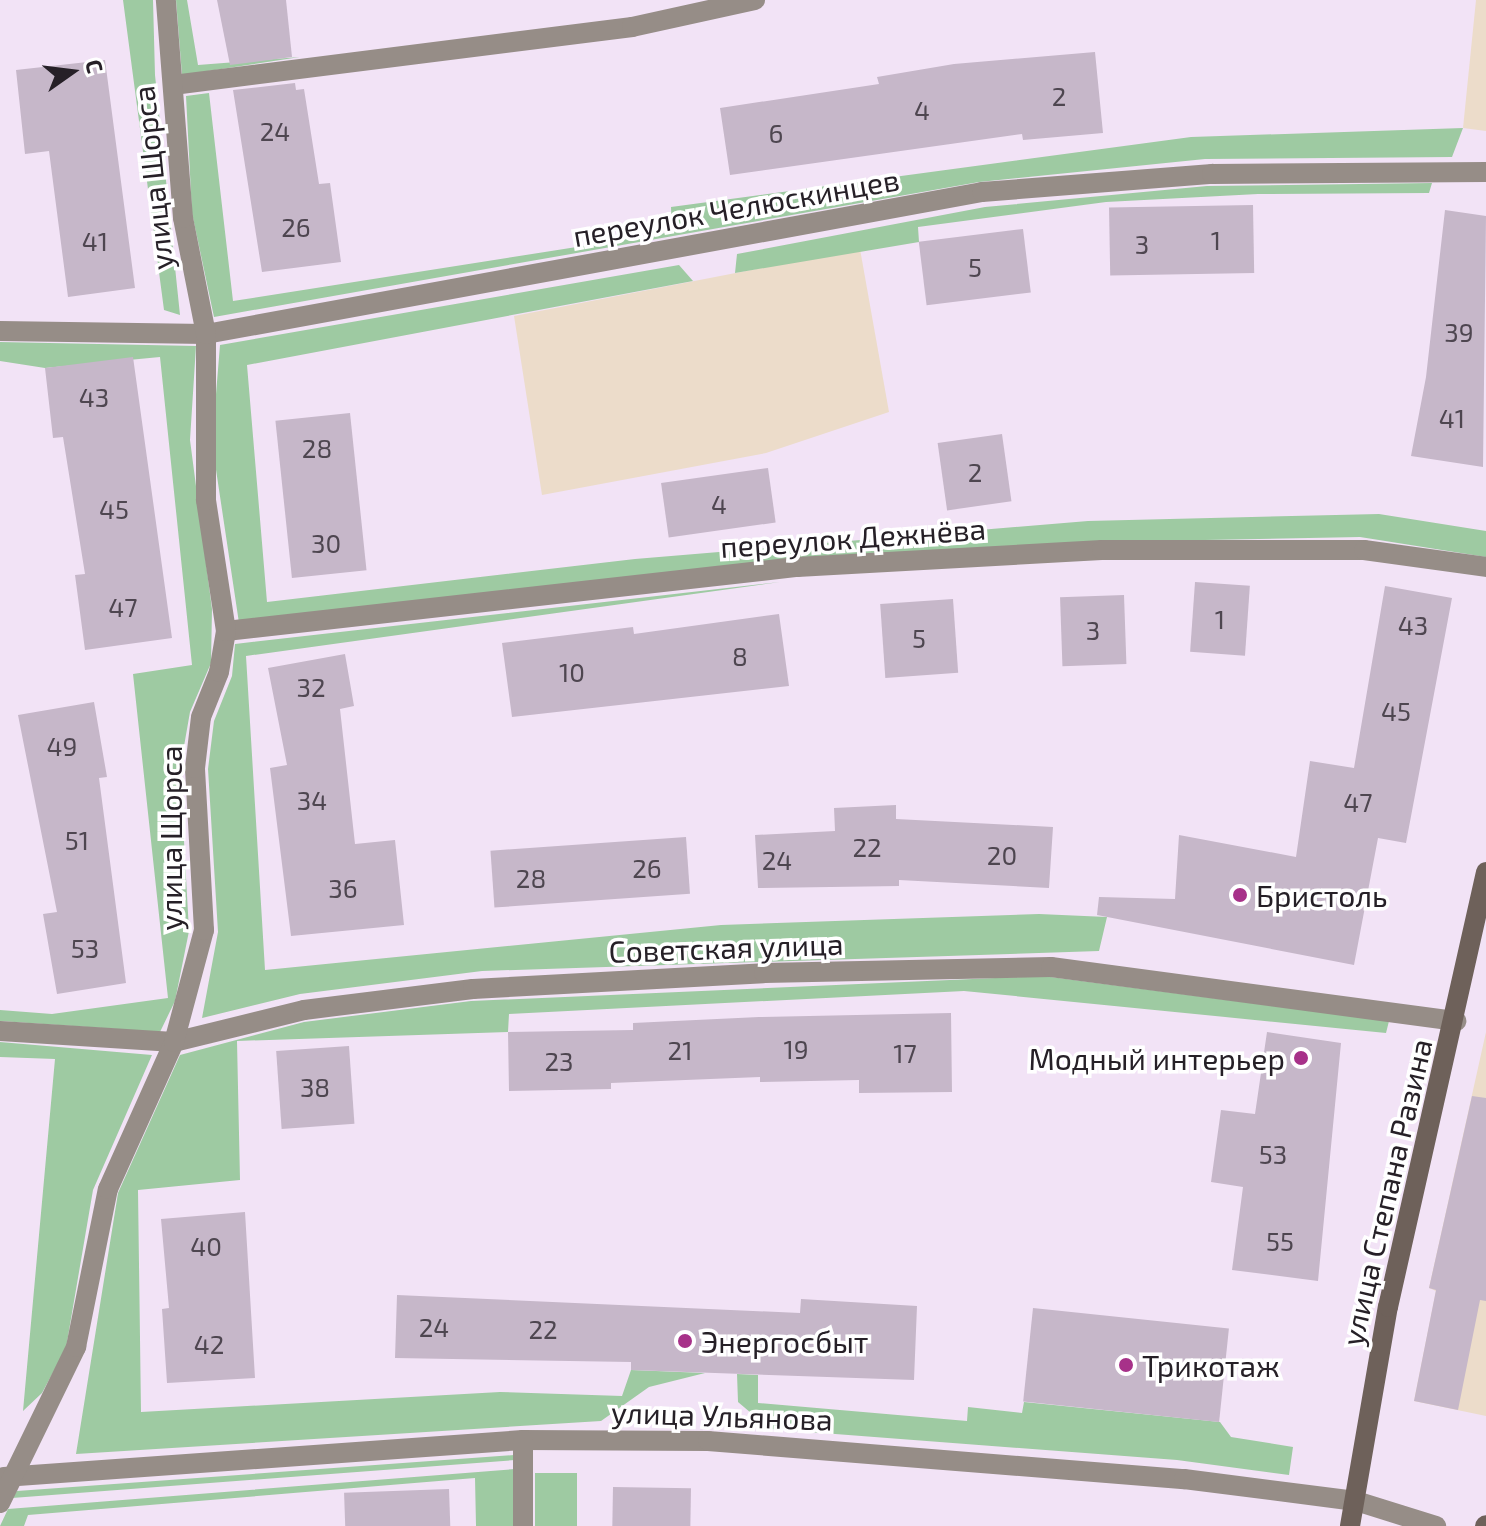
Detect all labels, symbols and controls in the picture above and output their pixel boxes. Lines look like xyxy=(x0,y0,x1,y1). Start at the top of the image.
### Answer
north arrow xyxy=(32,32,112,112)
text: С xyxy=(81,57,109,76)
house number: 2 xyxy=(1052,80,1066,112)
street label: улица Щорса xyxy=(124,84,180,272)
house number: 4 xyxy=(914,94,930,126)
house number: 24 xyxy=(260,115,290,147)
house number: 6 xyxy=(769,117,783,149)
street label: переулок Челюскинцев xyxy=(570,161,902,253)
house number: 26 xyxy=(281,211,311,243)
house number: 1 xyxy=(1211,224,1221,256)
house number: 41 xyxy=(82,225,108,257)
house number: 3 xyxy=(1135,228,1149,260)
house number: 5 xyxy=(968,251,982,283)
house number: 39 xyxy=(1444,316,1474,348)
house number: 43 xyxy=(79,381,109,413)
house number: 41 xyxy=(1439,402,1465,434)
house number: 28 xyxy=(302,432,332,464)
house number: 2 xyxy=(968,456,982,488)
house number: 4 xyxy=(711,488,727,520)
house number: 45 xyxy=(99,493,129,525)
street label: переулок Дежнёва xyxy=(719,510,987,564)
house number: 30 xyxy=(311,527,341,559)
house number: 47 xyxy=(108,591,138,623)
house number: 1 xyxy=(1215,603,1225,635)
house number: 43 xyxy=(1398,609,1428,641)
house number: 3 xyxy=(1086,614,1100,646)
house number: 5 xyxy=(912,622,926,654)
house number: 8 xyxy=(732,640,748,672)
house number: 10 xyxy=(559,656,585,688)
house number: 32 xyxy=(296,671,326,703)
house number: 45 xyxy=(1381,695,1411,727)
house number: 49 xyxy=(47,730,77,762)
street label: улица Щорса xyxy=(152,746,188,930)
house number: 34 xyxy=(297,784,327,816)
house number: 47 xyxy=(1343,786,1373,818)
house number: 51 xyxy=(65,824,89,856)
house number: 22 xyxy=(852,831,882,863)
house number: 20 xyxy=(987,839,1017,871)
house number: 24 xyxy=(762,844,792,876)
house number: 26 xyxy=(632,852,662,884)
house number: 28 xyxy=(516,862,546,894)
house number: 36 xyxy=(328,872,358,904)
place label: Бристоль xyxy=(1256,877,1388,913)
marker: Бристоль xyxy=(1231,886,1249,904)
street label: Советская улица xyxy=(608,925,844,969)
house number: 53 xyxy=(71,932,99,964)
house number: 19 xyxy=(783,1033,809,1065)
house number: 21 xyxy=(668,1034,692,1066)
street label: улица Степана Разина xyxy=(1333,1035,1439,1349)
house number: 17 xyxy=(893,1037,917,1069)
place label: Модный интерьер xyxy=(1029,1040,1285,1076)
house number: 23 xyxy=(544,1045,574,1077)
marker: Модный интерьер xyxy=(1292,1049,1310,1067)
house number: 38 xyxy=(300,1071,330,1103)
house number: 53 xyxy=(1259,1138,1287,1170)
house number: 55 xyxy=(1266,1225,1294,1257)
house number: 40 xyxy=(190,1230,222,1262)
house number: 24 xyxy=(419,1311,449,1343)
house number: 22 xyxy=(528,1313,558,1345)
place label: Энергосбыт xyxy=(701,1323,868,1359)
house number: 42 xyxy=(194,1328,224,1360)
marker: Энергосбыт xyxy=(676,1332,694,1350)
place label: Трикотаж xyxy=(1142,1347,1280,1383)
marker: Трикотаж xyxy=(1117,1356,1135,1374)
street label: улица Ульянова xyxy=(611,1393,833,1437)

